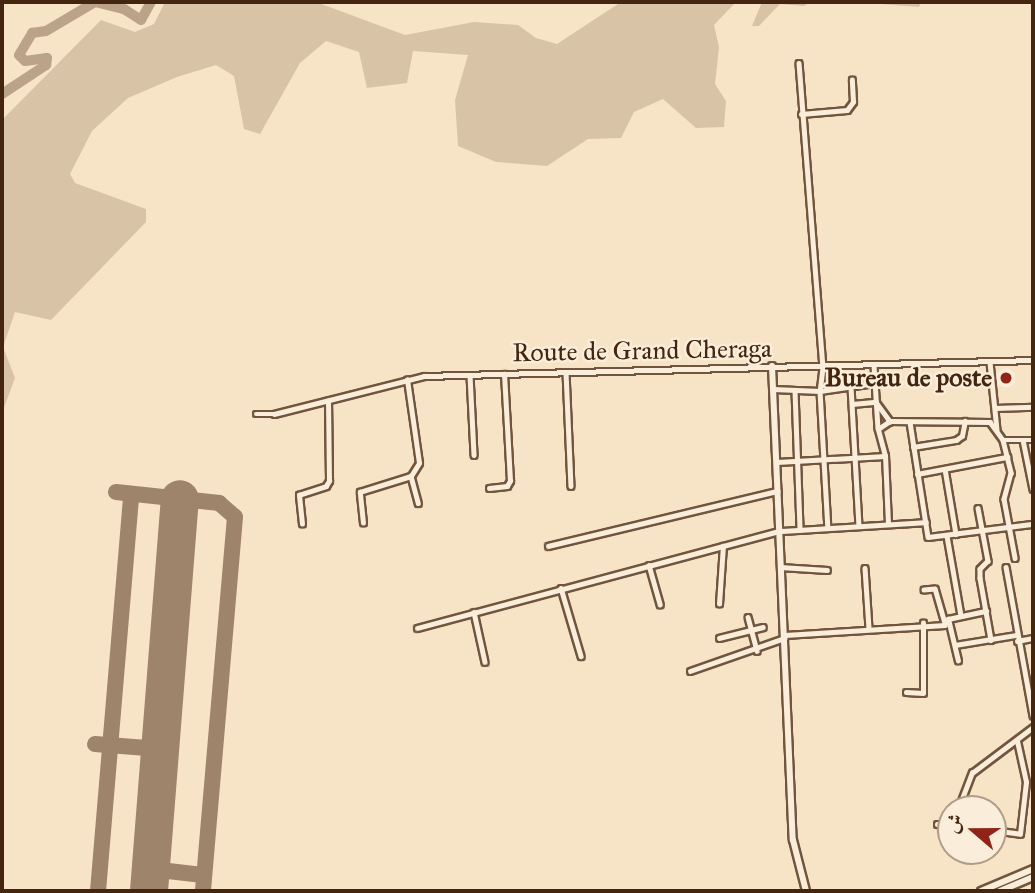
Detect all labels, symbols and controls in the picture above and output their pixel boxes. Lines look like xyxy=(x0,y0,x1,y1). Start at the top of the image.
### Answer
street label: Route de Grand Cheraga xyxy=(512,333,772,369)
place label: Bureau de poste xyxy=(825,362,992,394)
marker: Bureau de poste xyxy=(998,370,1014,386)
north arrow xyxy=(937,795,1007,865)
text: ش xyxy=(940,811,968,836)

